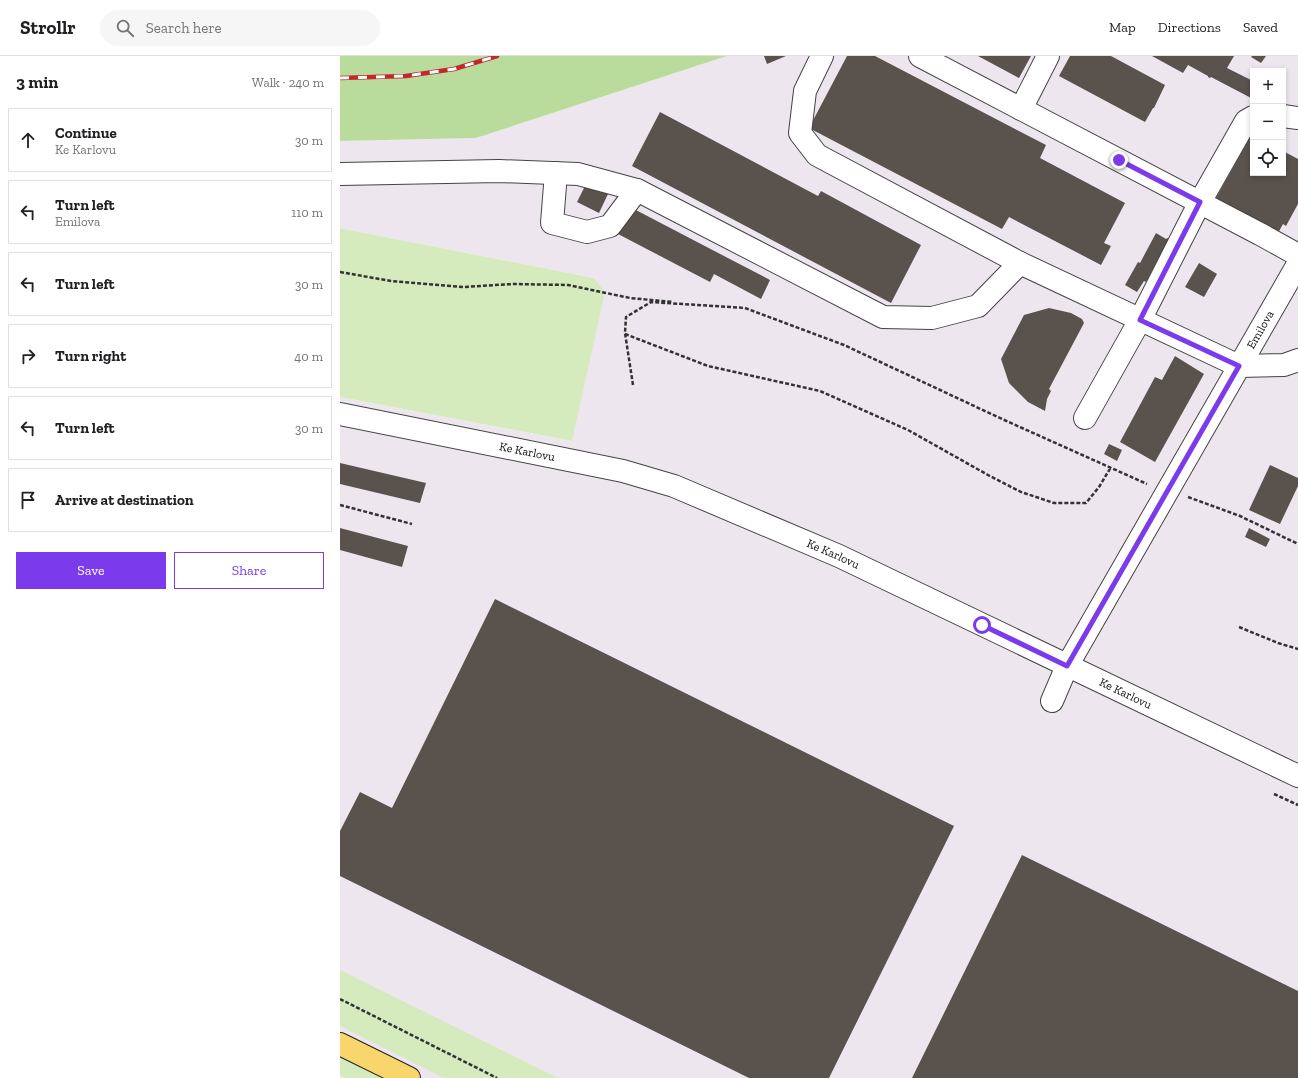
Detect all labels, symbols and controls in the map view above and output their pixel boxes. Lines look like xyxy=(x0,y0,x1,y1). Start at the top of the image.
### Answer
search box xyxy=(100,10,380,46)
text: Strollr xyxy=(20,16,76,39)
icon: search xyxy=(114,17,136,39)
text: Search here xyxy=(146,19,222,37)
text: Map xyxy=(1109,19,1136,36)
text: Directions xyxy=(1158,19,1221,36)
text: Saved xyxy=(1243,19,1278,36)
map controls xyxy=(1250,68,1286,176)
button: + xyxy=(1250,68,1286,104)
text: 3 min xyxy=(16,72,58,92)
text: Walk · 240 m xyxy=(252,75,324,90)
button: − xyxy=(1250,104,1286,140)
text: Continue xyxy=(55,124,117,142)
icon: ahead xyxy=(17,129,39,151)
text: 30 m xyxy=(295,133,323,148)
button: locate xyxy=(1250,140,1286,176)
text: Ke Karlovu xyxy=(55,142,116,157)
route end xyxy=(1110,151,1128,169)
text: Turn left xyxy=(55,196,115,214)
icon: left xyxy=(17,201,39,223)
text: 110 m xyxy=(291,205,323,220)
text: Emilova xyxy=(55,214,100,229)
icon: left xyxy=(17,273,39,295)
text: Turn left xyxy=(55,275,115,293)
text: 30 m xyxy=(295,277,323,292)
street label: Emilova xyxy=(1244,308,1277,351)
icon: right xyxy=(17,345,39,367)
text: Turn right xyxy=(55,347,126,365)
text: 40 m xyxy=(294,349,323,364)
icon: left xyxy=(17,417,39,439)
text: Turn left xyxy=(55,419,115,437)
text: 30 m xyxy=(295,421,323,436)
street label: Ke Karlovu xyxy=(498,439,556,464)
icon: arrive xyxy=(17,489,39,511)
text: Arrive at destination xyxy=(55,491,194,509)
street label: Ke Karlovu xyxy=(805,536,862,572)
button: Save xyxy=(16,552,166,589)
button: Share xyxy=(174,552,324,589)
route start xyxy=(973,616,991,634)
street label: Ke Karlovu xyxy=(1097,675,1154,712)

